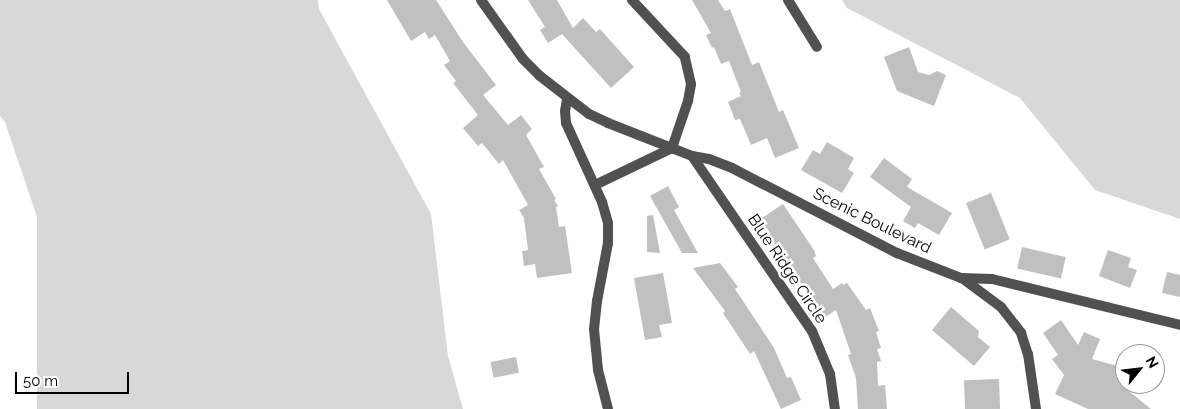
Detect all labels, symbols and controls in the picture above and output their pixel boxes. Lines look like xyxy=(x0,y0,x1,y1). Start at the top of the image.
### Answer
street label: Scenic Boulevard xyxy=(810,184,934,258)
street label: Blue Ridge Circle xyxy=(743,211,831,327)
north arrow xyxy=(1115,344,1165,394)
text: N xyxy=(1143,354,1162,371)
scale bar xyxy=(18,362,131,394)
text: 50 m xyxy=(23,372,58,390)

